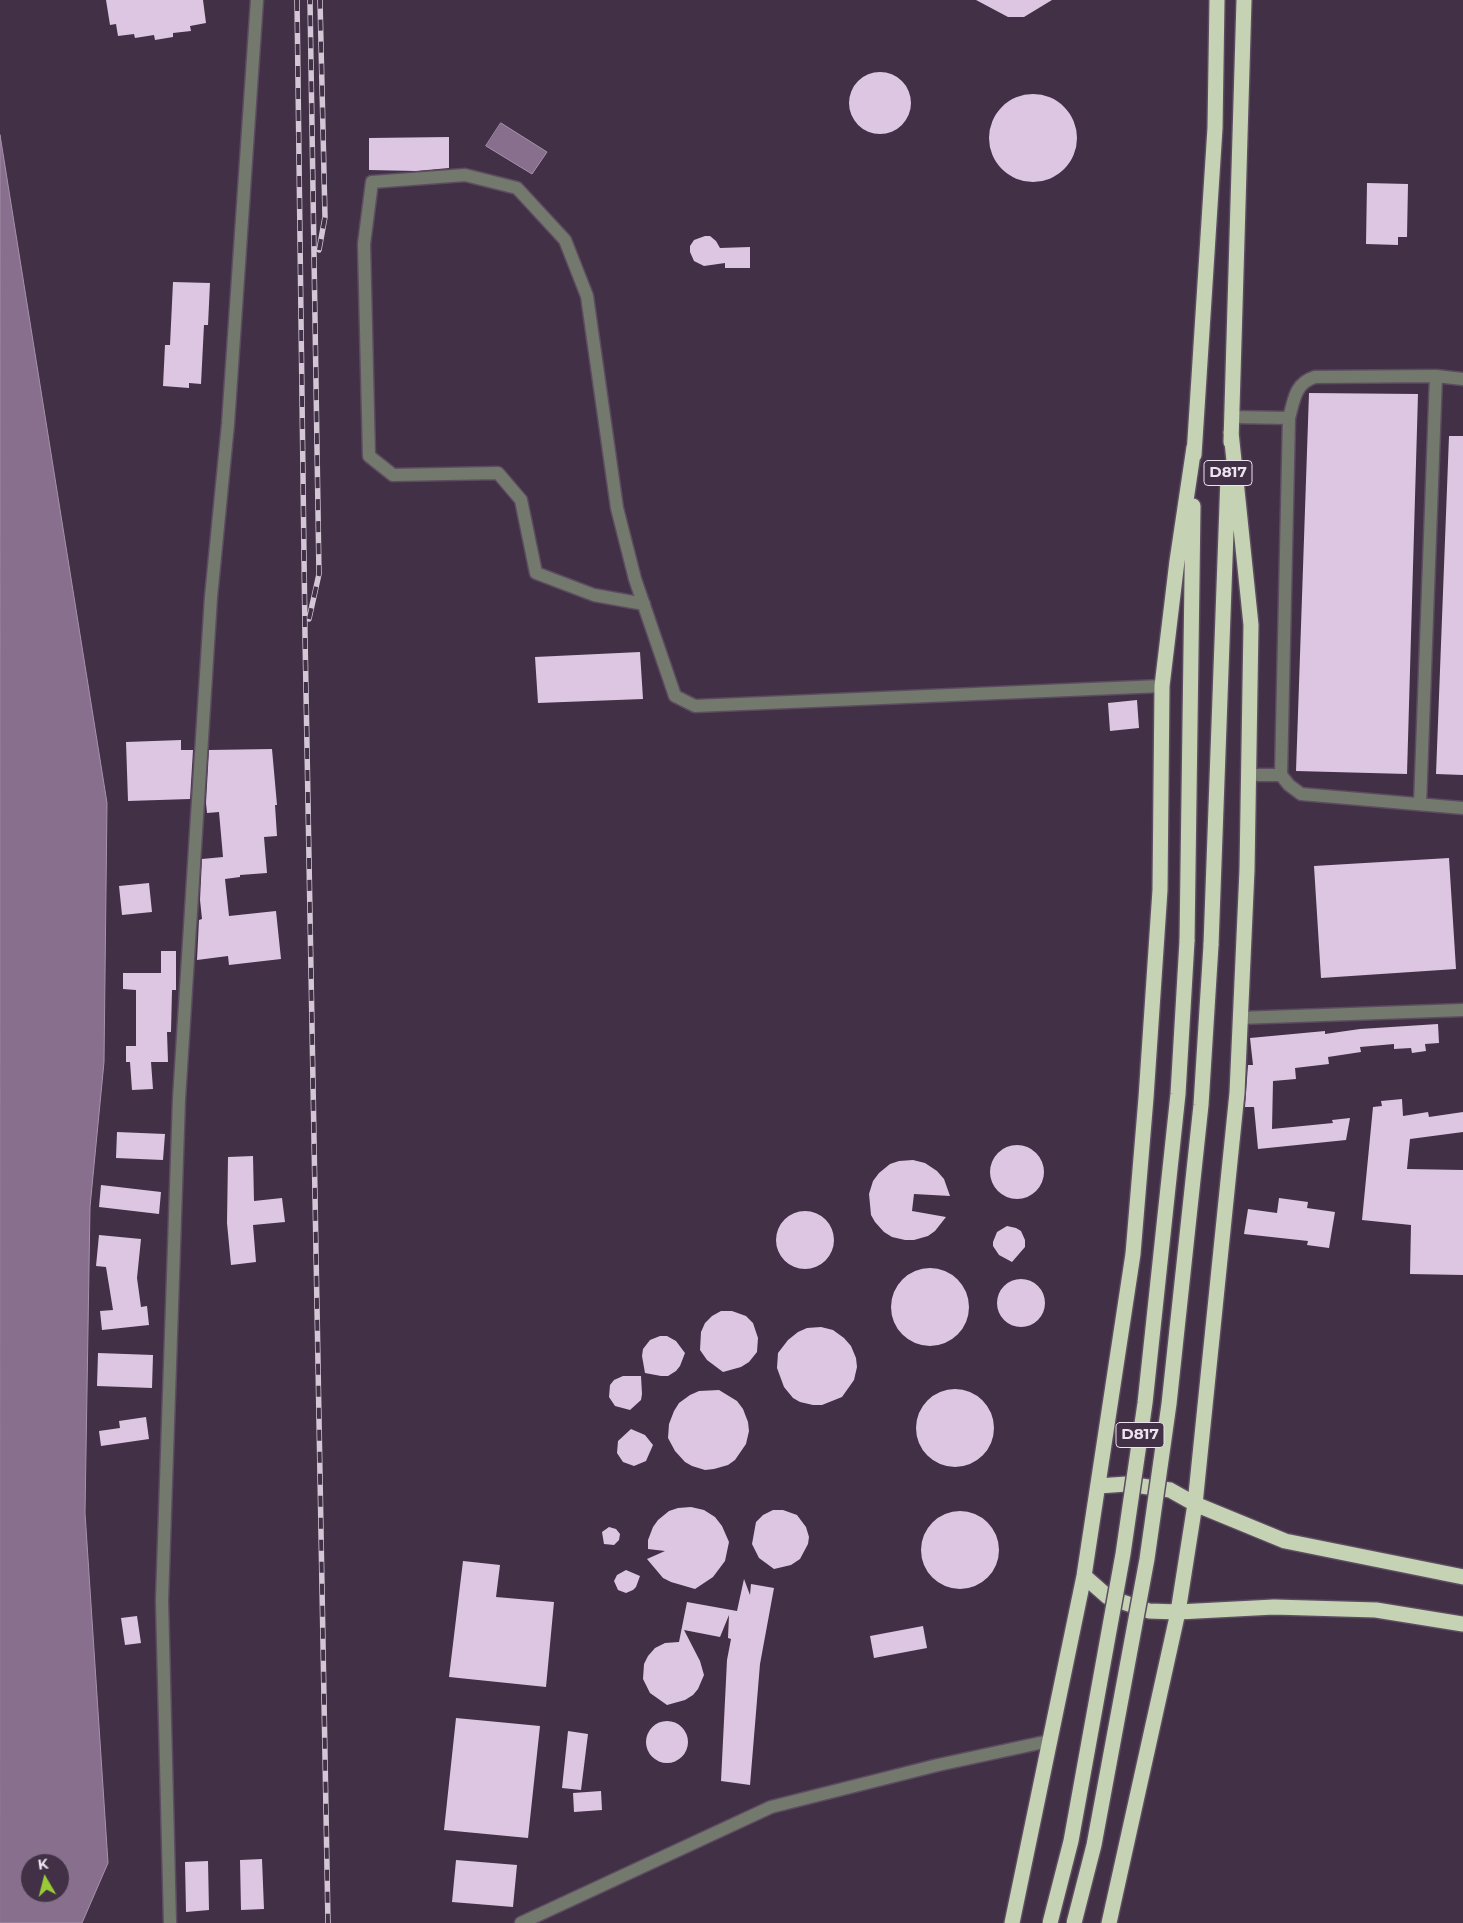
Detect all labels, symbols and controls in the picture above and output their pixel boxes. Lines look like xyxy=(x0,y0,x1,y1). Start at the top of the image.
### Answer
road number: D817 xyxy=(1204,460,1252,486)
road number: D817 xyxy=(1116,1422,1164,1448)
north arrow xyxy=(20,1853,70,1903)
text: K xyxy=(37,1855,49,1874)

